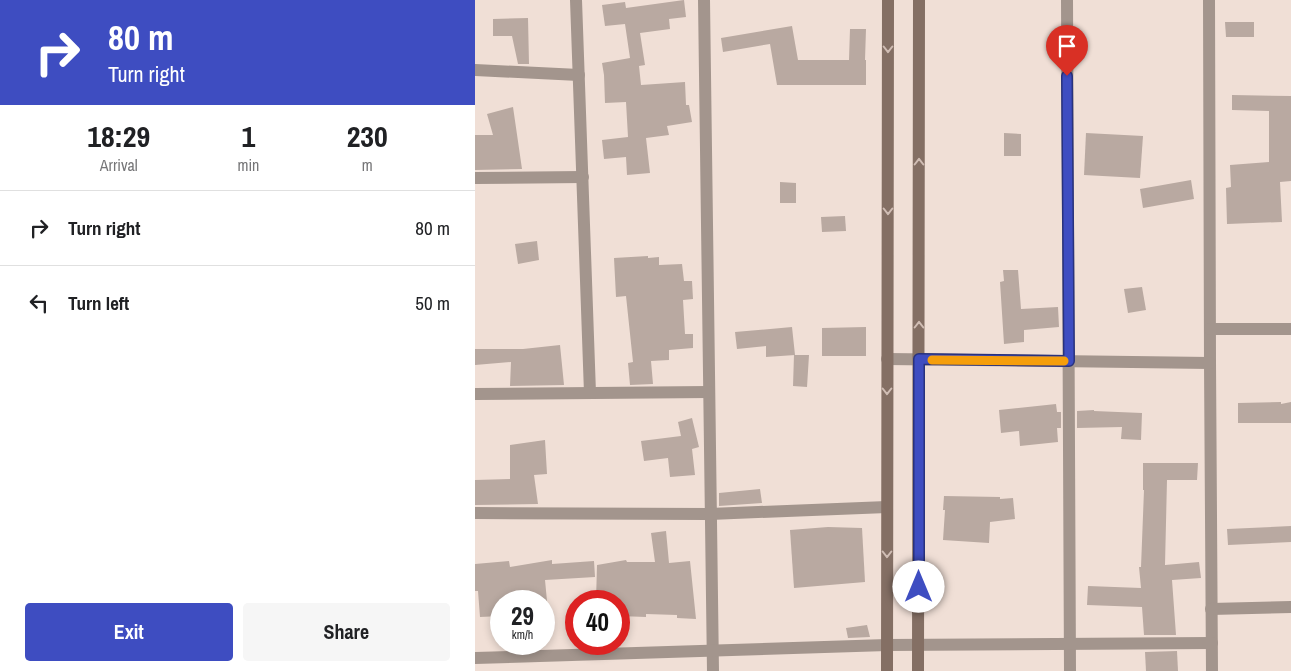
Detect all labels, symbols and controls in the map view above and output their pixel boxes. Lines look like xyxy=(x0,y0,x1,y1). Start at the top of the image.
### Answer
text: 80 m xyxy=(108,14,173,61)
icon: right xyxy=(25,20,90,85)
pin xyxy=(1046,25,1088,76)
icon: arrive xyxy=(1053,32,1081,60)
one-way arrow xyxy=(883,45,893,53)
text: Turn right xyxy=(108,59,185,89)
text: 18:29 xyxy=(87,116,150,156)
text: 1 xyxy=(242,116,255,156)
text: 230 xyxy=(347,116,388,156)
text: Arrival xyxy=(100,154,138,176)
text: min xyxy=(237,154,259,176)
text: m xyxy=(362,154,373,176)
one-way arrow xyxy=(914,158,924,166)
one-way arrow xyxy=(883,208,893,215)
icon: right xyxy=(25,214,53,242)
text: Turn right xyxy=(68,215,140,241)
text: 80 m xyxy=(415,215,450,241)
icon: left xyxy=(25,289,53,317)
text: Turn left xyxy=(68,290,129,316)
text: 50 m xyxy=(415,290,450,316)
one-way arrow xyxy=(914,321,924,328)
one-way arrow xyxy=(882,388,892,395)
one-way arrow xyxy=(882,550,892,558)
position arrow xyxy=(892,560,944,612)
speed limit sign: 40 xyxy=(565,590,630,655)
text: 29 xyxy=(511,599,534,633)
button: Exit xyxy=(25,603,233,661)
button: Share xyxy=(243,603,450,661)
text: km/h xyxy=(512,627,533,643)

